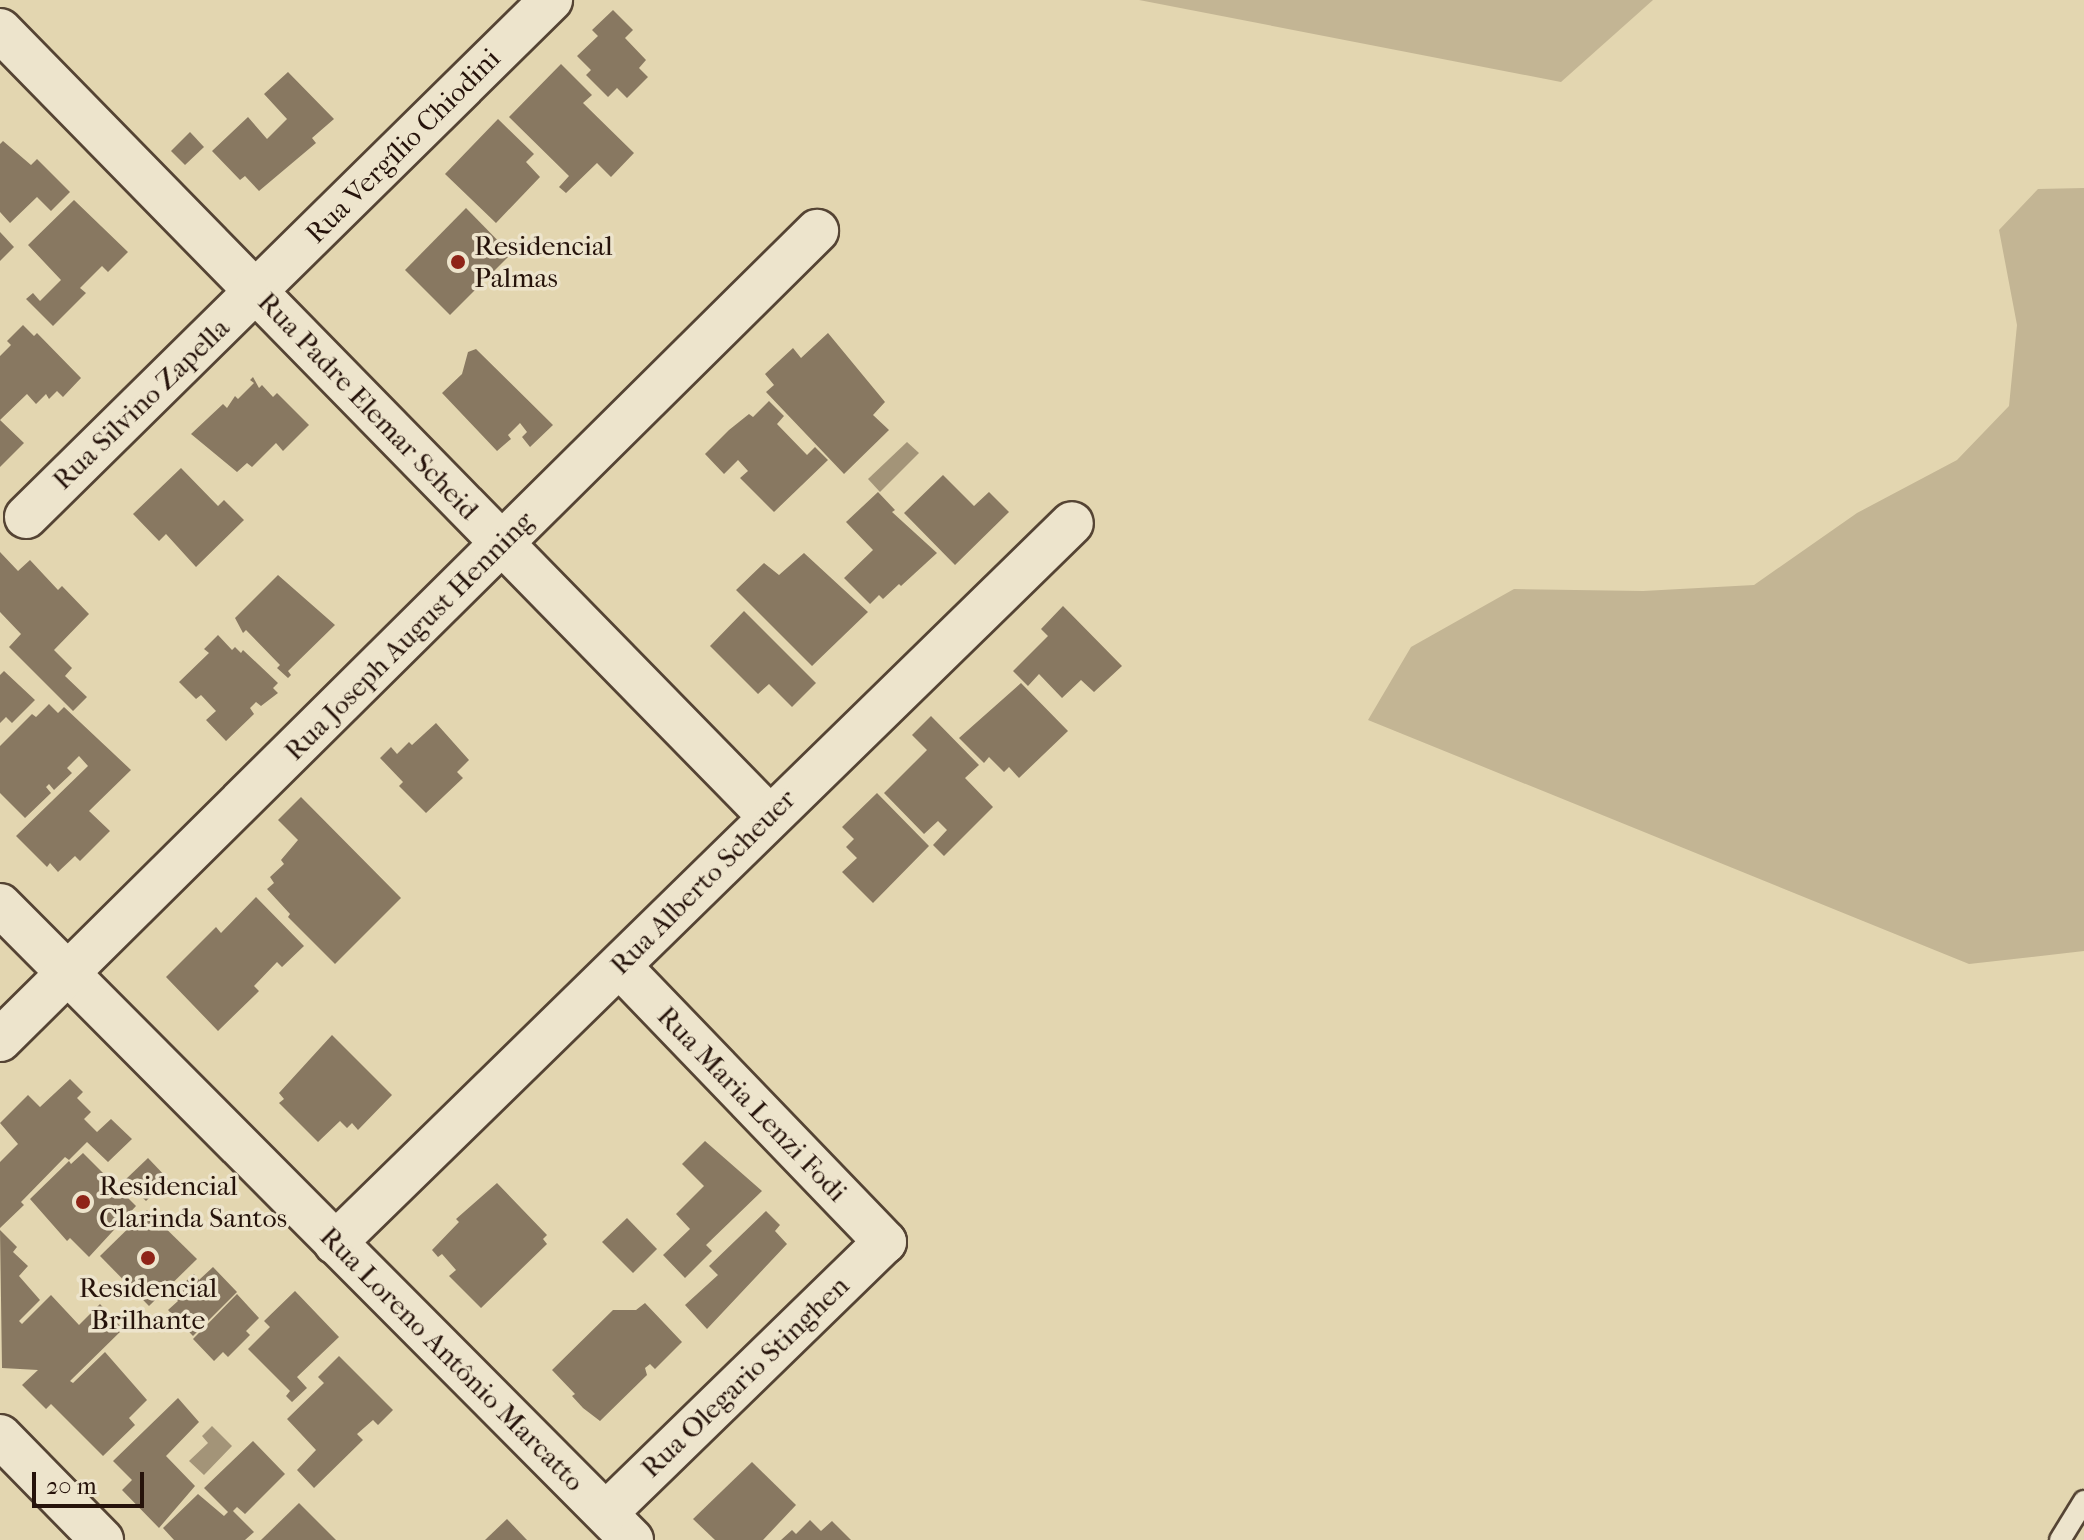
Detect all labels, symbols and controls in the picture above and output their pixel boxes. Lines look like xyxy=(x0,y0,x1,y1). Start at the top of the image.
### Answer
street label: Rua Vergílio Chiodini xyxy=(299,42,507,250)
place label: Residencial Palmas xyxy=(474,229,613,295)
marker: Residencial Palmas xyxy=(449,253,467,271)
street label: Rua Padre Elemar Scheid xyxy=(251,285,485,527)
street label: Rua Silvino Zapella xyxy=(46,311,236,497)
street label: Rua Joseph August Henning xyxy=(277,504,541,768)
street label: Rua Alberto Scheuer xyxy=(603,782,803,982)
street label: Rua Maria Lenzi Fodi xyxy=(650,999,854,1209)
place label: Residencial Clarinda Santos xyxy=(99,1169,287,1235)
marker: Residencial Clarinda Santos xyxy=(74,1193,92,1211)
street label: Rua Loreno Antônio Marcatto xyxy=(313,1220,591,1498)
marker: Residencial Brilhante xyxy=(139,1249,157,1267)
street label: Rua Olegario Stinghen xyxy=(634,1269,856,1485)
place label: Residencial Brilhante xyxy=(79,1271,217,1337)
scale bar xyxy=(36,1456,148,1506)
text: 20 m xyxy=(46,1472,97,1500)

